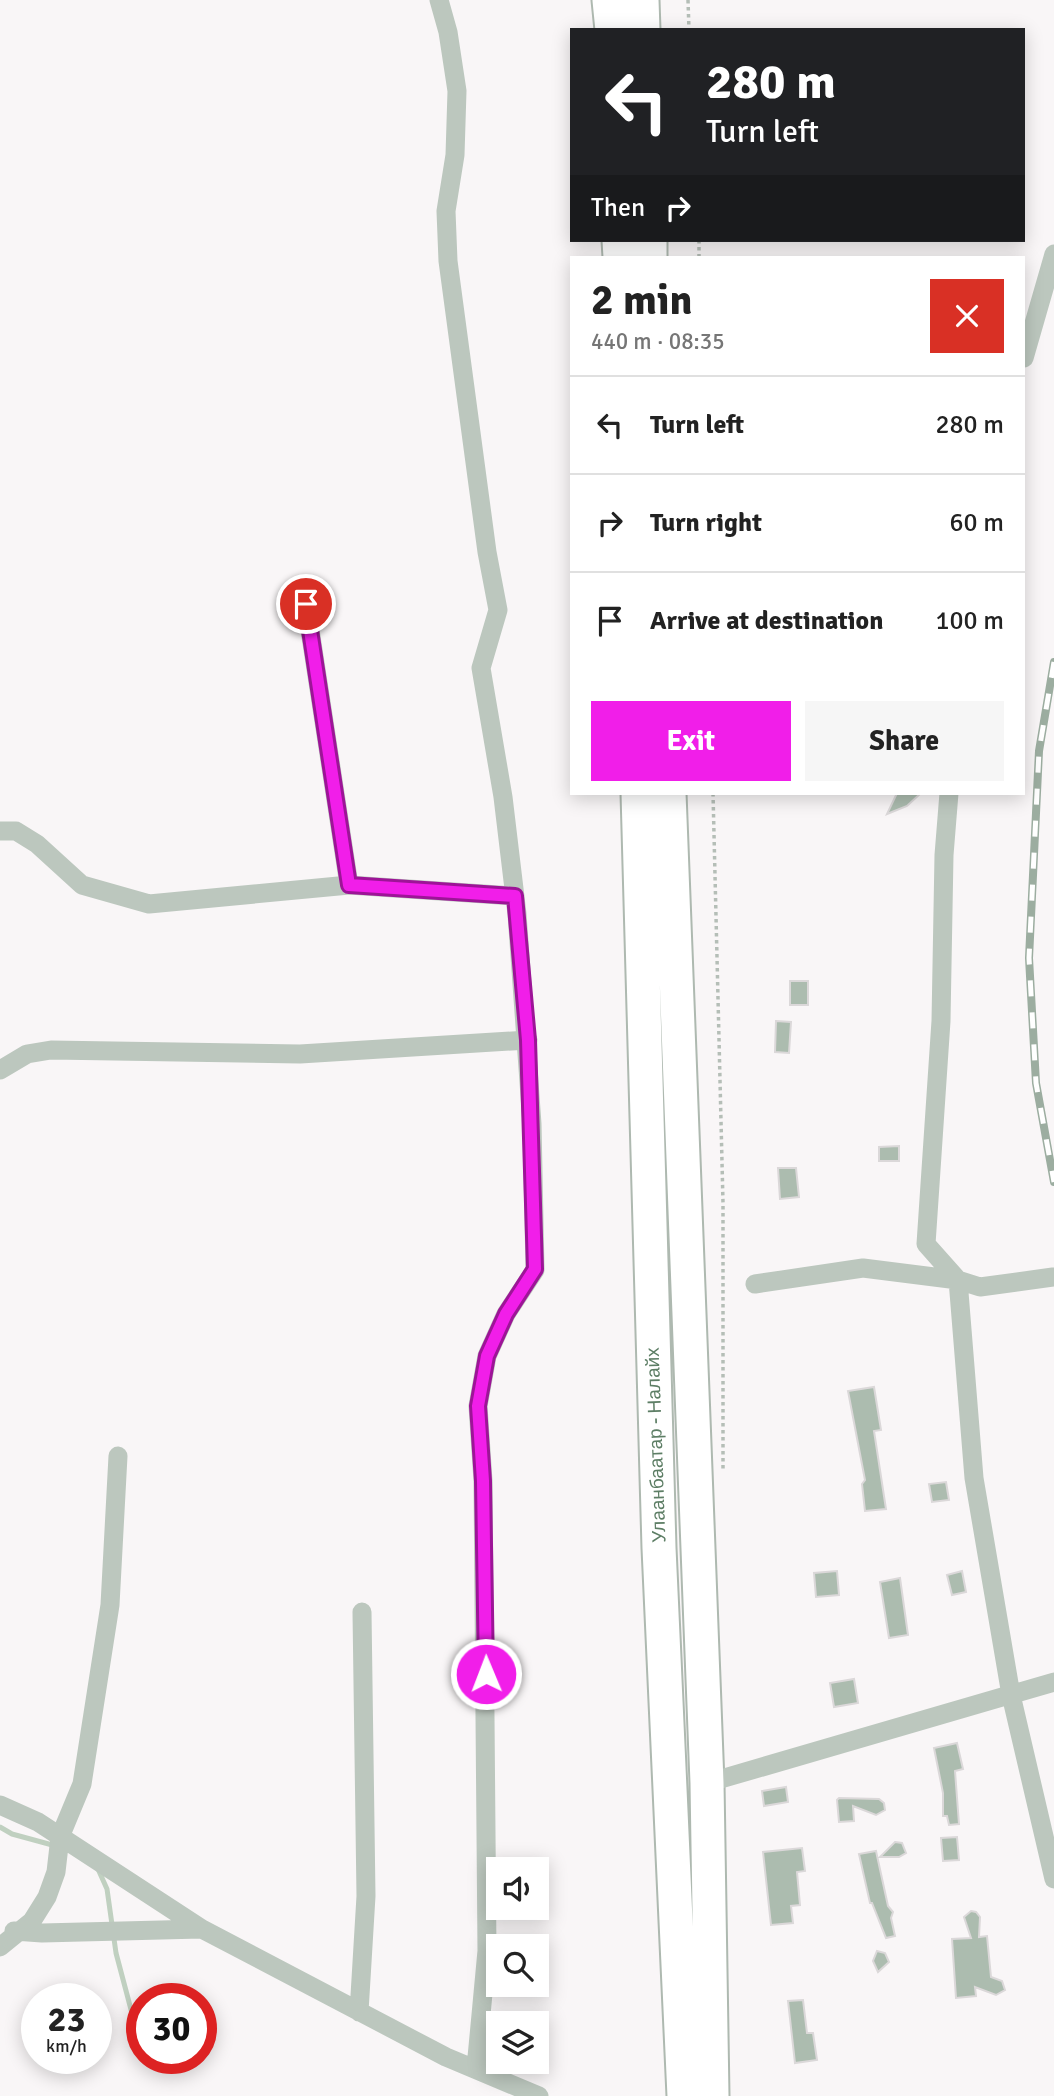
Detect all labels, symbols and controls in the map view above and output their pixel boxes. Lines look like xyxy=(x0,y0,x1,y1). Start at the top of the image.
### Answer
text: 280 m xyxy=(706,52,836,112)
icon: left xyxy=(591,56,682,147)
text: Turn left xyxy=(706,112,819,151)
icon: right xyxy=(659,189,697,227)
text: Then xyxy=(591,192,645,224)
text: 2 min xyxy=(591,275,692,326)
button: close xyxy=(930,279,1004,353)
text: 440 m · 08:35 xyxy=(591,327,725,356)
icon: left xyxy=(591,406,629,444)
text: Turn left xyxy=(650,409,744,441)
text: 280 m xyxy=(935,409,1004,441)
icon: right xyxy=(591,504,629,542)
text: Turn right xyxy=(650,507,762,539)
text: 60 m xyxy=(949,507,1004,539)
pin xyxy=(276,574,336,634)
icon: arrive xyxy=(287,585,325,623)
icon: arrive xyxy=(591,602,629,640)
text: Arrive at destination xyxy=(650,605,883,637)
text: 100 m xyxy=(935,605,1004,637)
button: Exit xyxy=(591,701,791,781)
button: Share xyxy=(805,701,1004,781)
street label: Улаанбаатар - Налайх xyxy=(641,1346,671,1543)
position arrow xyxy=(449,1637,523,1711)
map controls xyxy=(486,1857,549,2074)
button: sound xyxy=(486,1857,549,1920)
button: search xyxy=(486,1934,549,1997)
speed limit sign: 30 xyxy=(126,1983,217,2074)
text: 23 xyxy=(48,1998,85,2041)
button: layers xyxy=(486,2011,549,2074)
text: km/h xyxy=(46,2035,87,2057)

